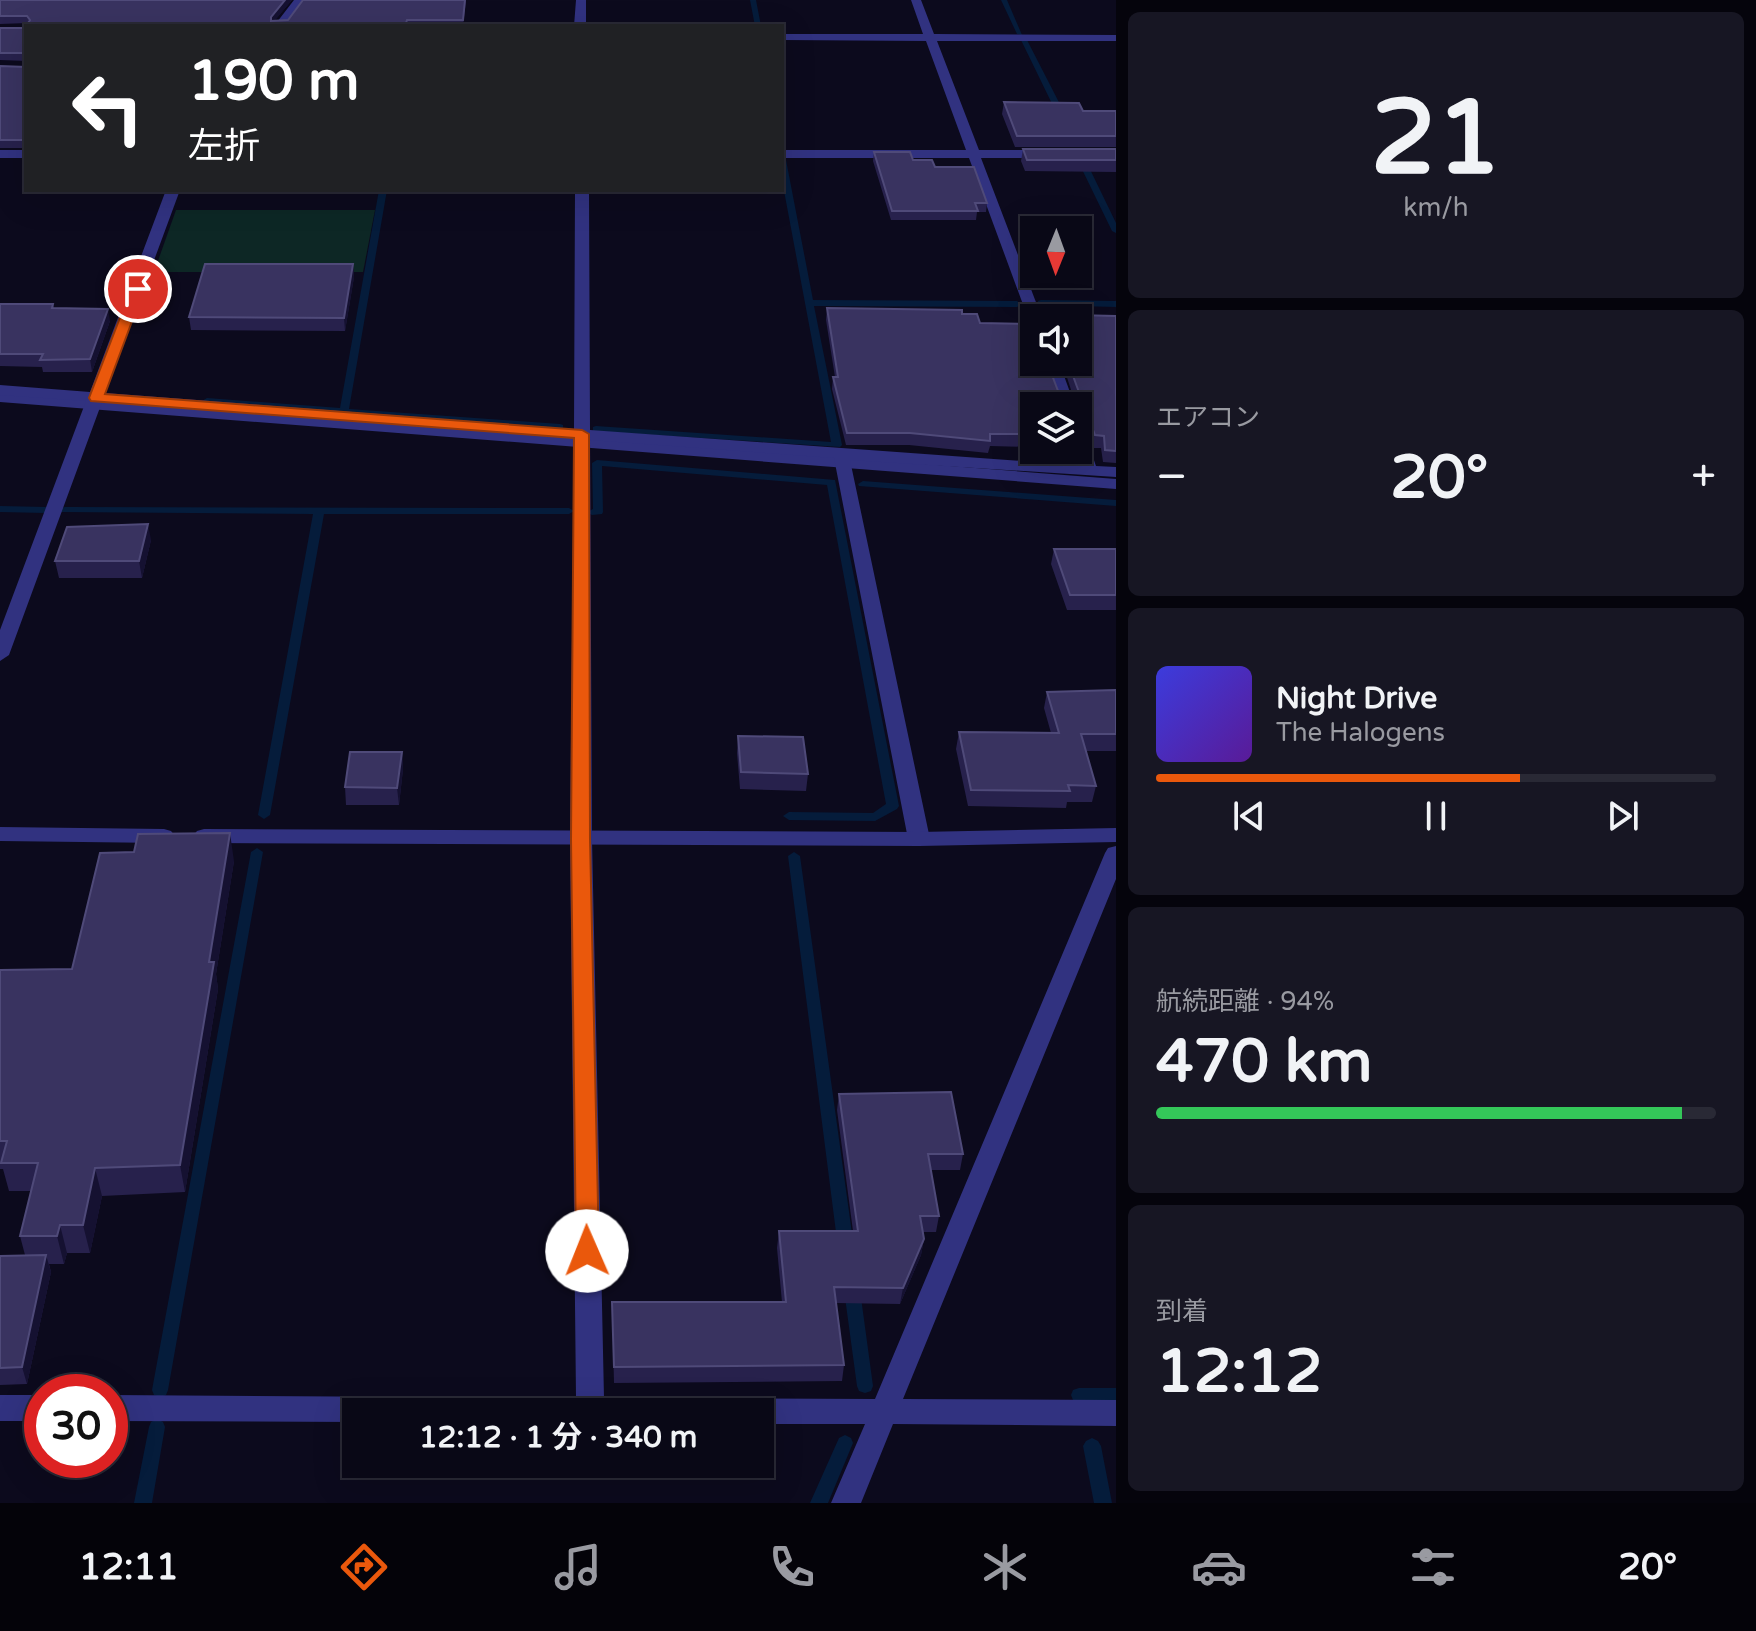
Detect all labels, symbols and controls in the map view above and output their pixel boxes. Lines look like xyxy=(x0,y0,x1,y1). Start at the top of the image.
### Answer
text: 190 m xyxy=(188,48,359,115)
icon: left xyxy=(56,56,160,160)
text: 21 xyxy=(1371,77,1501,202)
text: 左折 xyxy=(188,125,260,168)
text: km/h xyxy=(1403,192,1469,223)
north arrow xyxy=(1020,216,1092,288)
map controls xyxy=(1020,216,1092,464)
pin xyxy=(104,255,172,323)
icon: arrive xyxy=(116,267,160,311)
button: sound xyxy=(1020,304,1092,376)
button: layers xyxy=(1020,392,1092,464)
text: エアコン xyxy=(1156,402,1260,433)
text: 20° xyxy=(1390,442,1488,514)
text: − xyxy=(1156,451,1187,504)
text: + xyxy=(1691,451,1716,504)
text: Night Drive xyxy=(1276,680,1437,717)
text: The Halogens xyxy=(1276,717,1445,748)
icon: previous xyxy=(1227,794,1271,838)
icon: pause xyxy=(1414,794,1458,838)
icon: next xyxy=(1601,794,1645,838)
text: 航続距離 · 94% xyxy=(1156,986,1334,1017)
text: 470 km xyxy=(1156,1026,1372,1098)
position arrow xyxy=(545,1209,629,1293)
text: 到着 xyxy=(1156,1296,1208,1327)
text: 12:12 xyxy=(1156,1336,1322,1408)
speed limit sign: 30 xyxy=(24,1374,128,1478)
text: 12:12 · 1 分 · 340 m xyxy=(419,1419,697,1456)
icon: directions xyxy=(336,1539,392,1595)
icon: music xyxy=(550,1539,606,1595)
icon: phone xyxy=(764,1539,820,1595)
icon: climate xyxy=(977,1539,1033,1595)
icon: car xyxy=(1191,1539,1247,1595)
icon: filters xyxy=(1405,1539,1461,1595)
text: 12:11 xyxy=(79,1546,179,1589)
text: 20° xyxy=(1618,1546,1677,1589)

